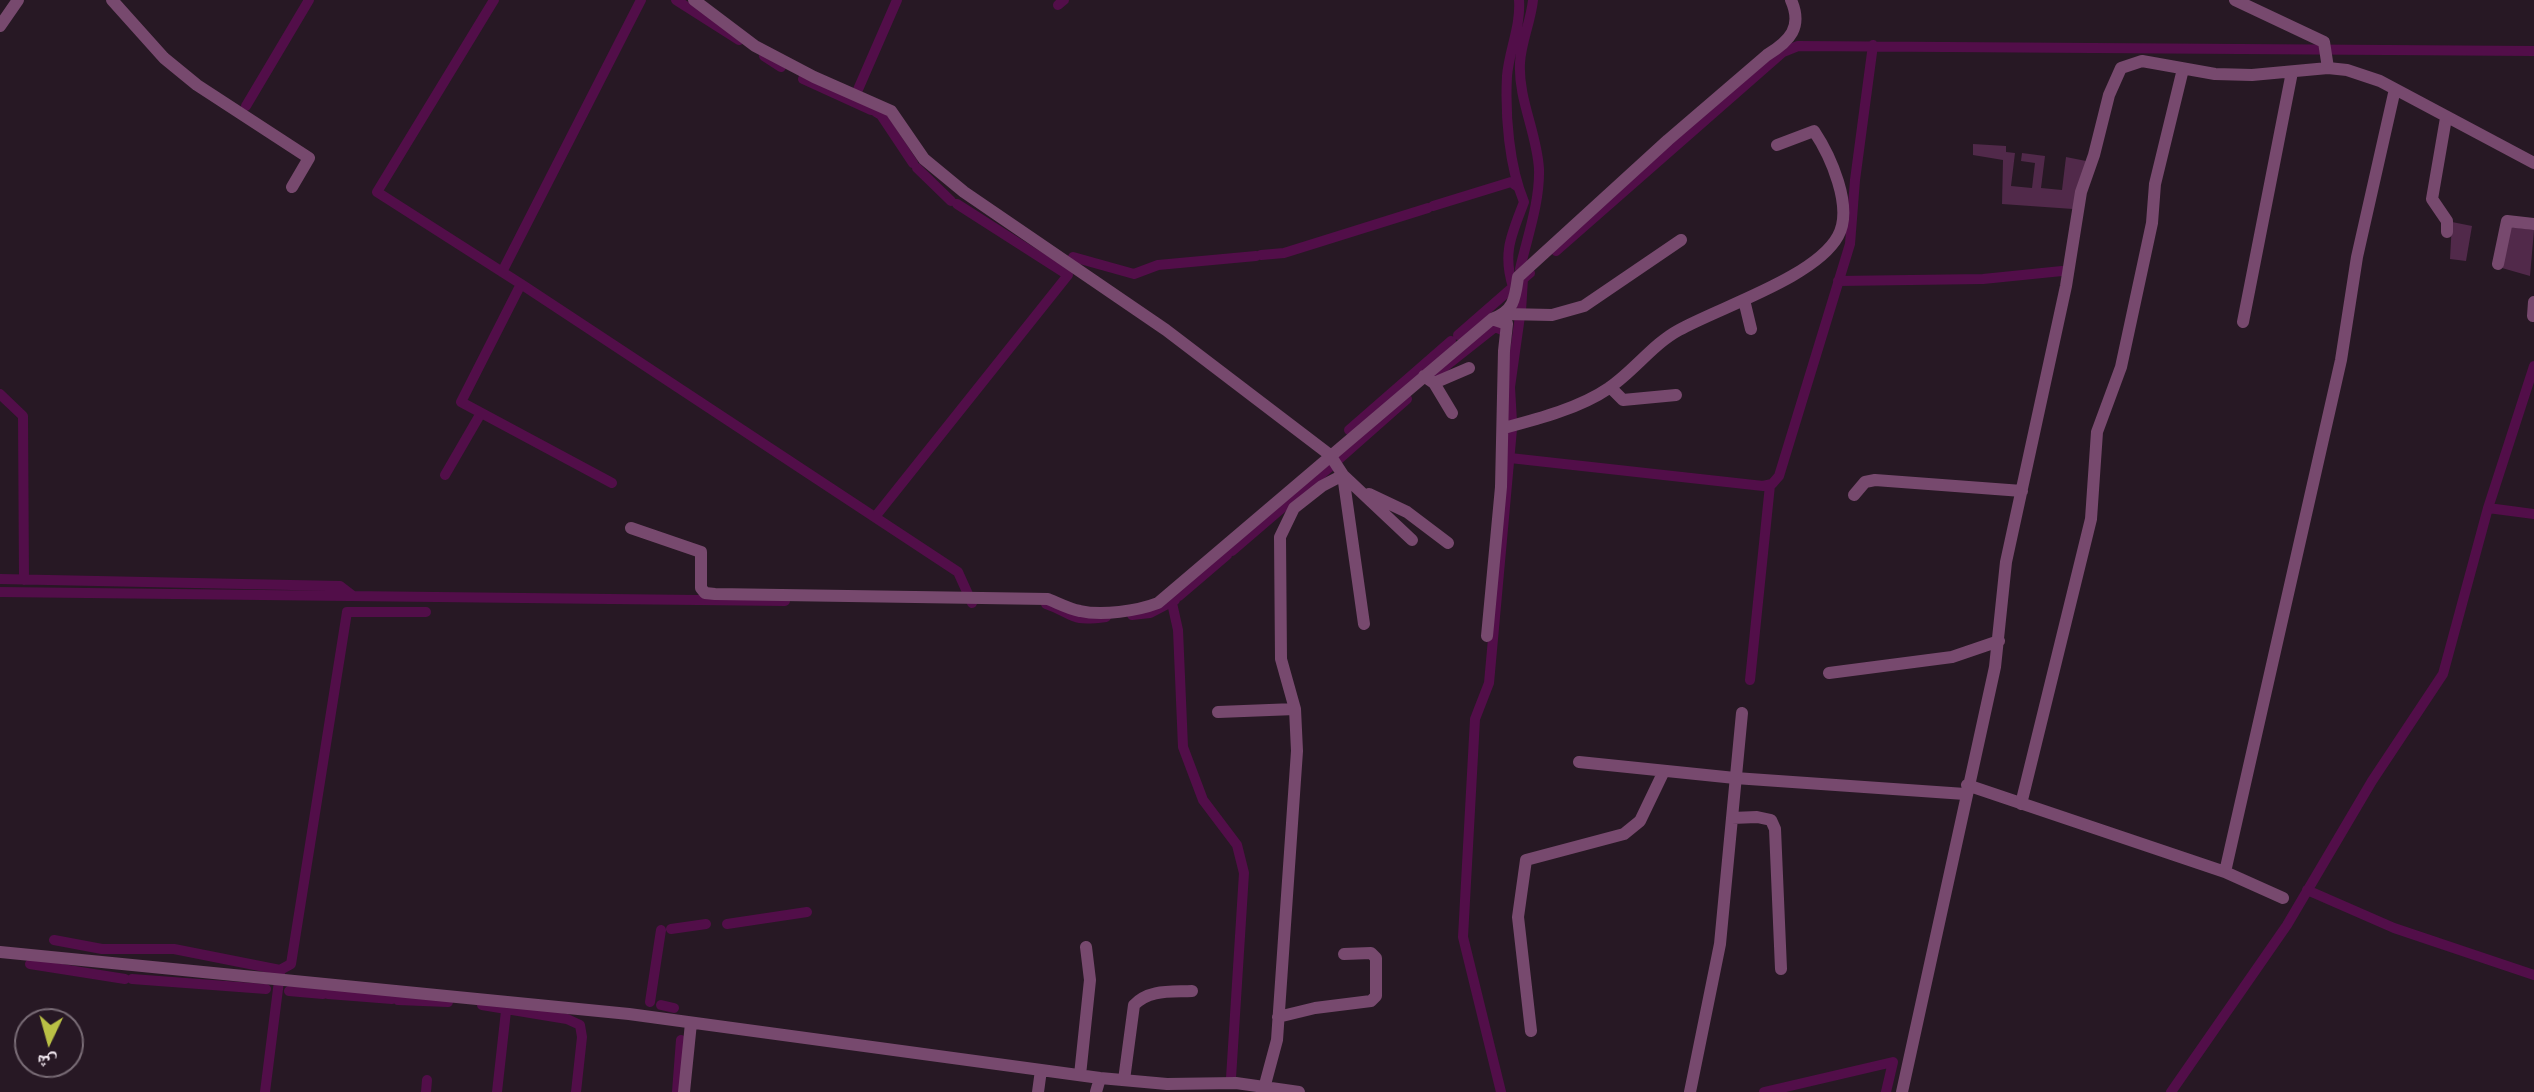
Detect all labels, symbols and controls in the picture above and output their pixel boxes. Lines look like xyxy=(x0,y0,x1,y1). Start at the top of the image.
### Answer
north arrow xyxy=(14,1008,84,1078)
text: ش xyxy=(36,1048,59,1077)

